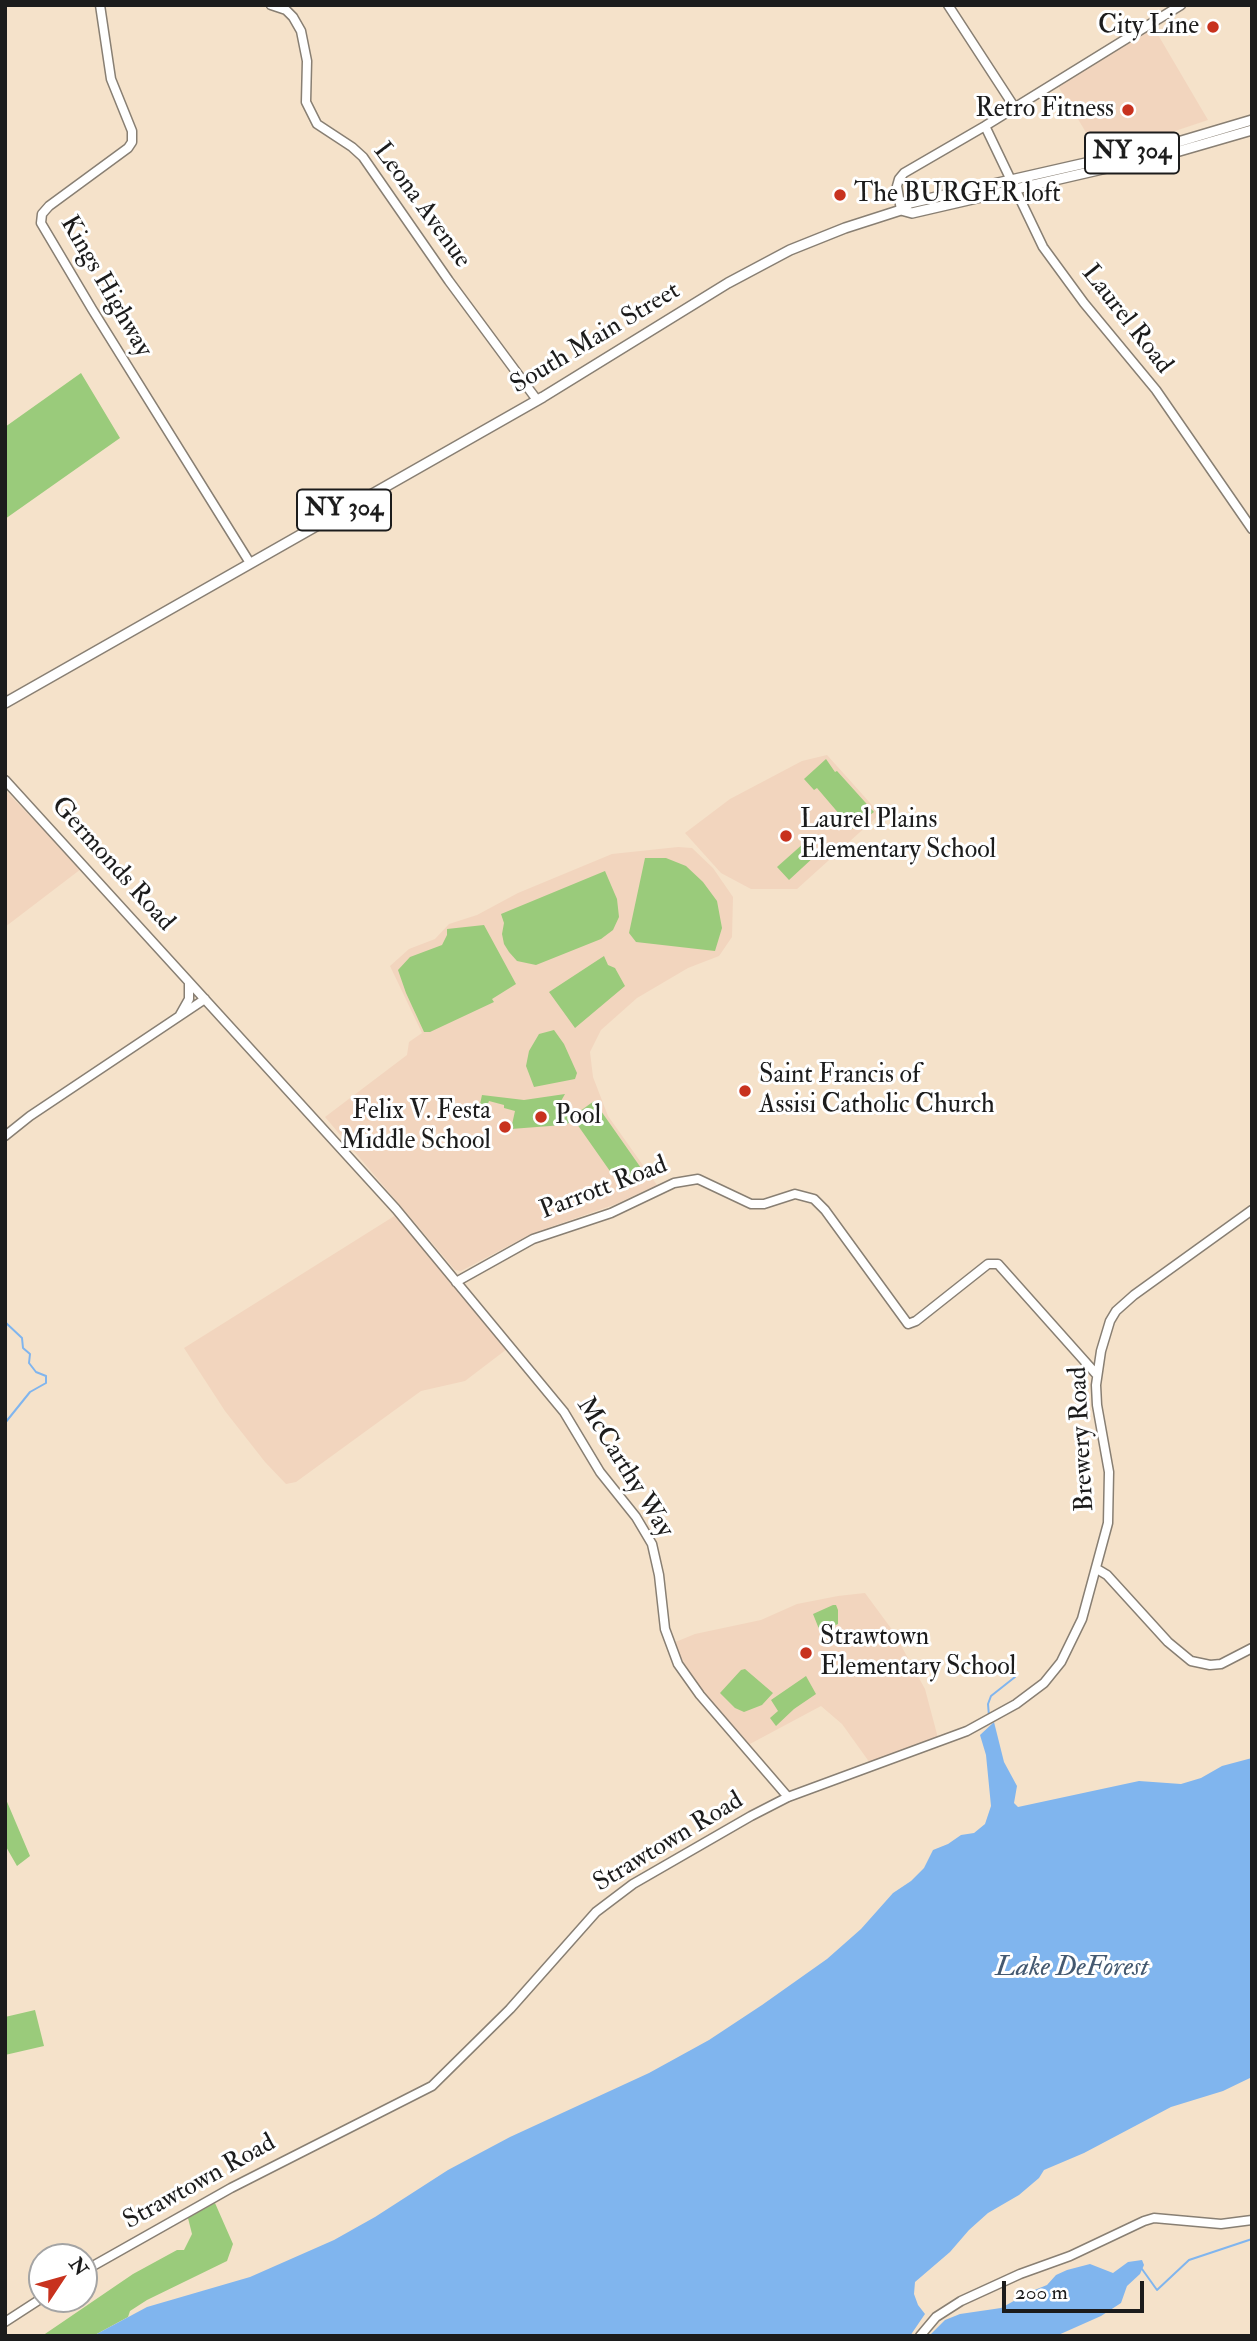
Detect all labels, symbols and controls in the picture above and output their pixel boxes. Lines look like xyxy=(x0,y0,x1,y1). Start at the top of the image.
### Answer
place label: City Line xyxy=(1098,11,1199,43)
marker: City Line xyxy=(1205,19,1221,35)
place label: Retro Fitness xyxy=(975,94,1114,126)
marker: Retro Fitness xyxy=(1120,102,1136,118)
road number: NY 304 xyxy=(1085,132,1179,174)
street label: Leona Avenue xyxy=(365,137,477,275)
place label: The BURGER loft xyxy=(854,179,1061,211)
marker: The BURGER loft xyxy=(832,187,848,203)
street label: Kings Highway xyxy=(52,211,158,363)
street label: Laurel Road xyxy=(1074,259,1178,381)
street label: South Main Street xyxy=(506,276,686,402)
road number: NY 304 xyxy=(297,490,391,530)
street label: Germonds Road xyxy=(44,791,180,939)
place label: Laurel Plains Elementary School xyxy=(800,805,996,866)
marker: Laurel Plains Elementary School xyxy=(778,828,794,844)
place label: Saint Francis of Assisi Catholic Church xyxy=(759,1060,995,1122)
marker: Saint Francis of Assisi Catholic Church xyxy=(737,1083,753,1099)
place label: Felix V. Festa Middle School xyxy=(340,1096,491,1158)
place label: Pool xyxy=(555,1101,601,1133)
marker: Pool xyxy=(533,1109,549,1125)
marker: Felix V. Festa Middle School xyxy=(497,1119,513,1135)
street label: Parrott Road xyxy=(536,1150,672,1228)
street label: Brewery Road xyxy=(1064,1366,1102,1512)
street label: McCarthy Way xyxy=(569,1392,679,1544)
place label: Strawtown Elementary School xyxy=(820,1622,1016,1684)
marker: Strawtown Elementary School xyxy=(798,1645,814,1661)
street label: Strawtown Road xyxy=(589,1786,749,1900)
water label: Lake DeForest xyxy=(995,1952,1149,1986)
street label: Strawtown Road xyxy=(119,2128,281,2238)
north arrow xyxy=(28,2243,98,2313)
text: N xyxy=(64,2253,93,2281)
scale bar xyxy=(1005,2268,1147,2312)
text: 200 m xyxy=(1015,2279,1068,2306)

